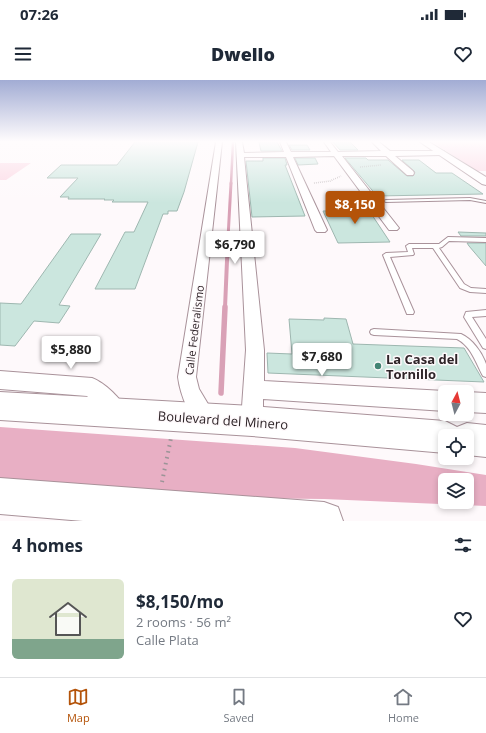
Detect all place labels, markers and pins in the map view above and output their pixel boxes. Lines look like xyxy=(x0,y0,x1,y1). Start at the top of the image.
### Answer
pin: $8,150 xyxy=(322,191,388,225)
pin: $6,790 xyxy=(202,231,268,265)
pin: $5,880 xyxy=(38,336,104,370)
pin: $7,680 xyxy=(289,343,355,377)
place label: La Casa del Tornillo xyxy=(386,350,458,383)
marker: La Casa del Tornillo xyxy=(373,361,383,371)

